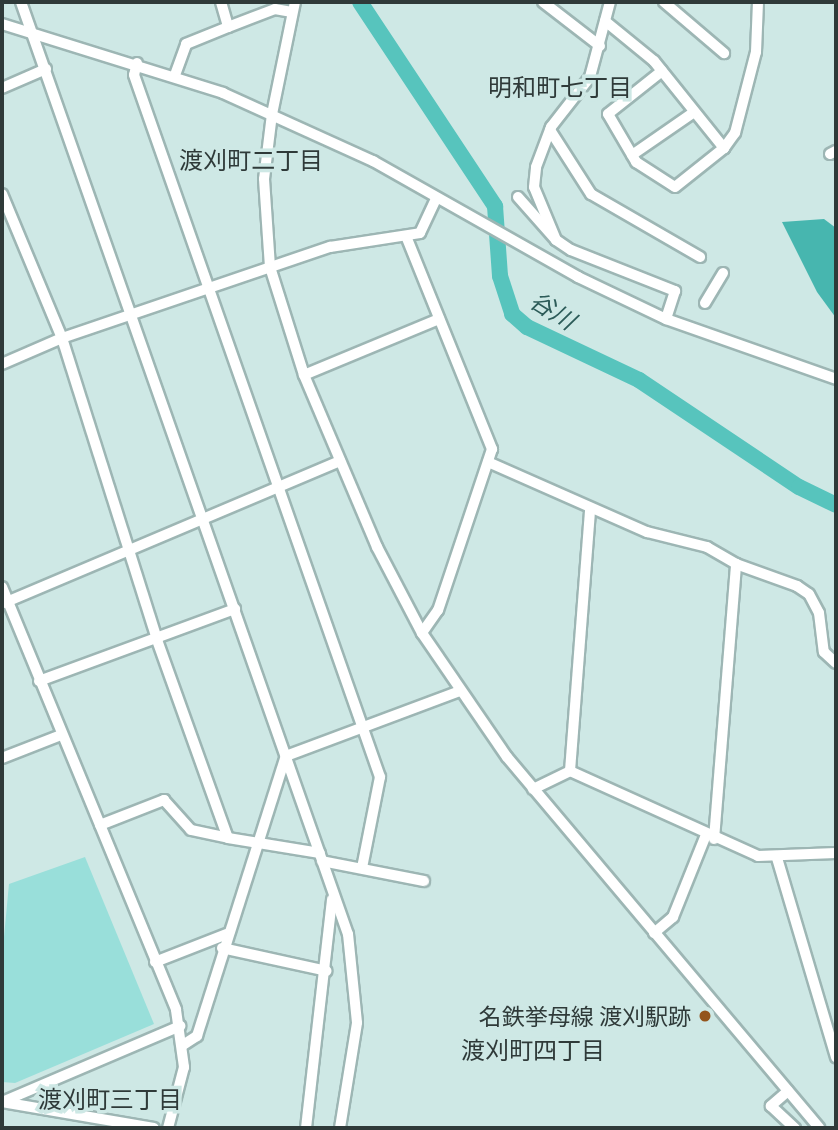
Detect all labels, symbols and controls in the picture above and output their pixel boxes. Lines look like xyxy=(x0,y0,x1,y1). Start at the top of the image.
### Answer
district label: 明和町七丁目 xyxy=(488,73,632,101)
district label: 渡刈町二丁目 xyxy=(179,146,323,174)
water label: 谷川 xyxy=(525,285,581,335)
place label: 名鉄挙母線 渡刈駅跡 xyxy=(479,1002,691,1030)
marker: 名鉄挙母線 渡刈駅跡 xyxy=(697,1008,713,1024)
district label: 渡刈町四丁目 xyxy=(461,1036,605,1064)
district label: 渡刈町三丁目 xyxy=(38,1085,182,1113)

